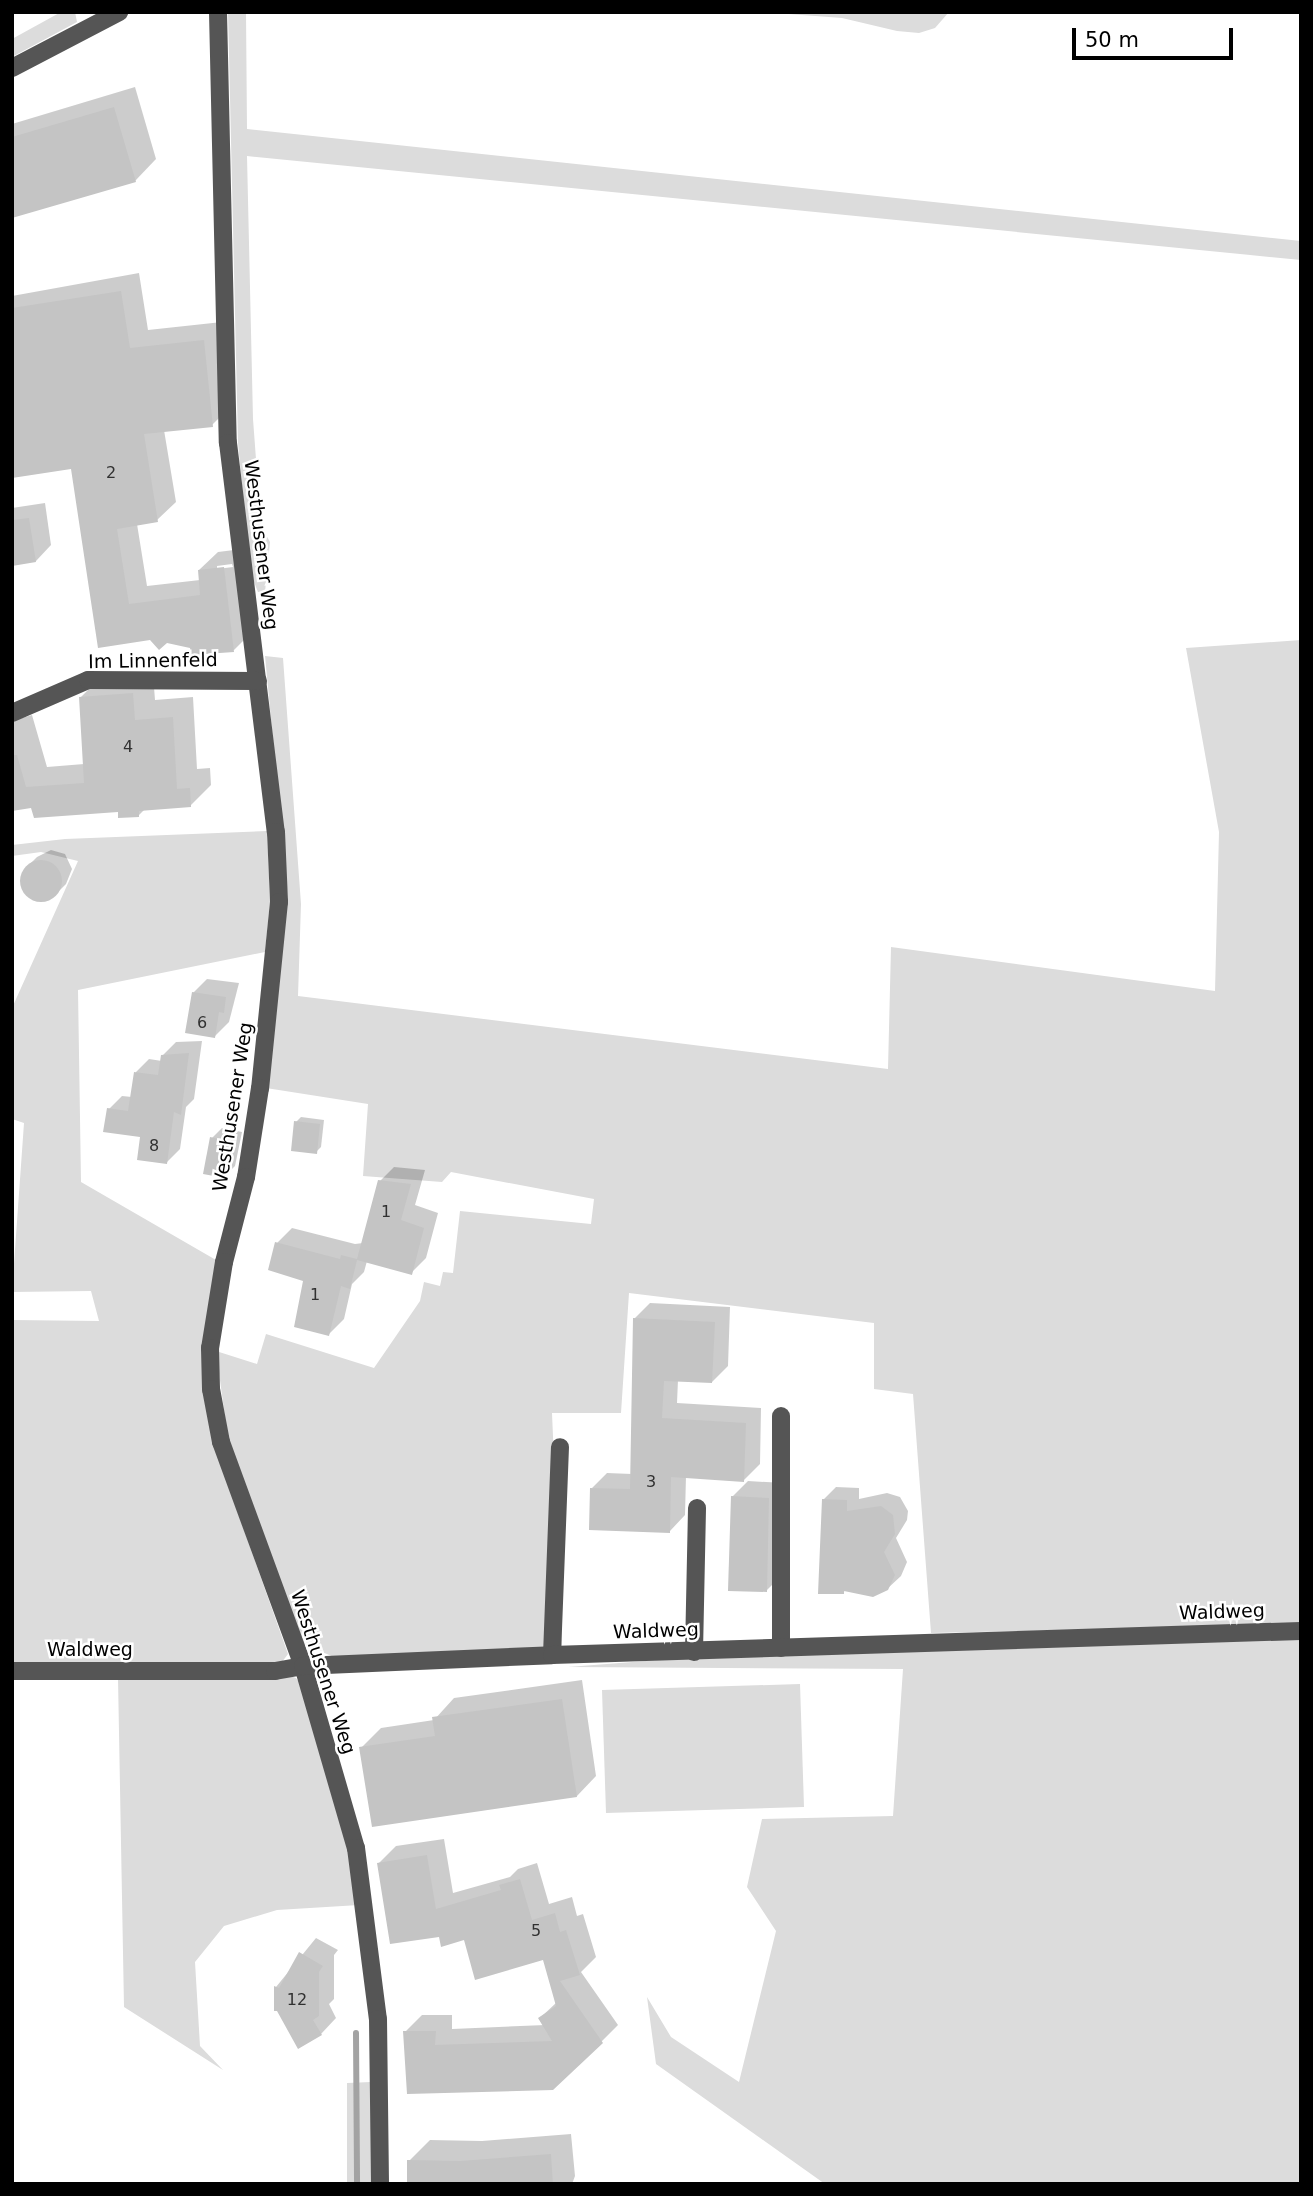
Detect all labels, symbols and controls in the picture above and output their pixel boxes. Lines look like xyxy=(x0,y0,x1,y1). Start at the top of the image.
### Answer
scale bar xyxy=(1075,14,1236,58)
text: 50 m xyxy=(1085,28,1139,52)
street label: Westhusener Weg xyxy=(239,459,283,631)
house number: 2 xyxy=(106,463,116,483)
street label: Im Linnenfeld xyxy=(88,648,218,674)
house number: 4 xyxy=(123,737,133,757)
house number: 6 xyxy=(197,1013,207,1033)
street label: Westhusener Weg xyxy=(208,1021,258,1193)
house number: 8 xyxy=(149,1136,159,1156)
house number: 1 xyxy=(381,1202,391,1222)
house number: 1 xyxy=(310,1285,320,1305)
house number: 3 xyxy=(646,1472,656,1492)
street label: Westhusener Weg xyxy=(286,1587,360,1757)
street label: Waldweg xyxy=(1179,1599,1265,1625)
street label: Waldweg xyxy=(613,1618,699,1644)
street label: Waldweg xyxy=(47,1639,133,1661)
house number: 5 xyxy=(531,1921,541,1941)
house number: 12 xyxy=(287,1990,307,2010)

